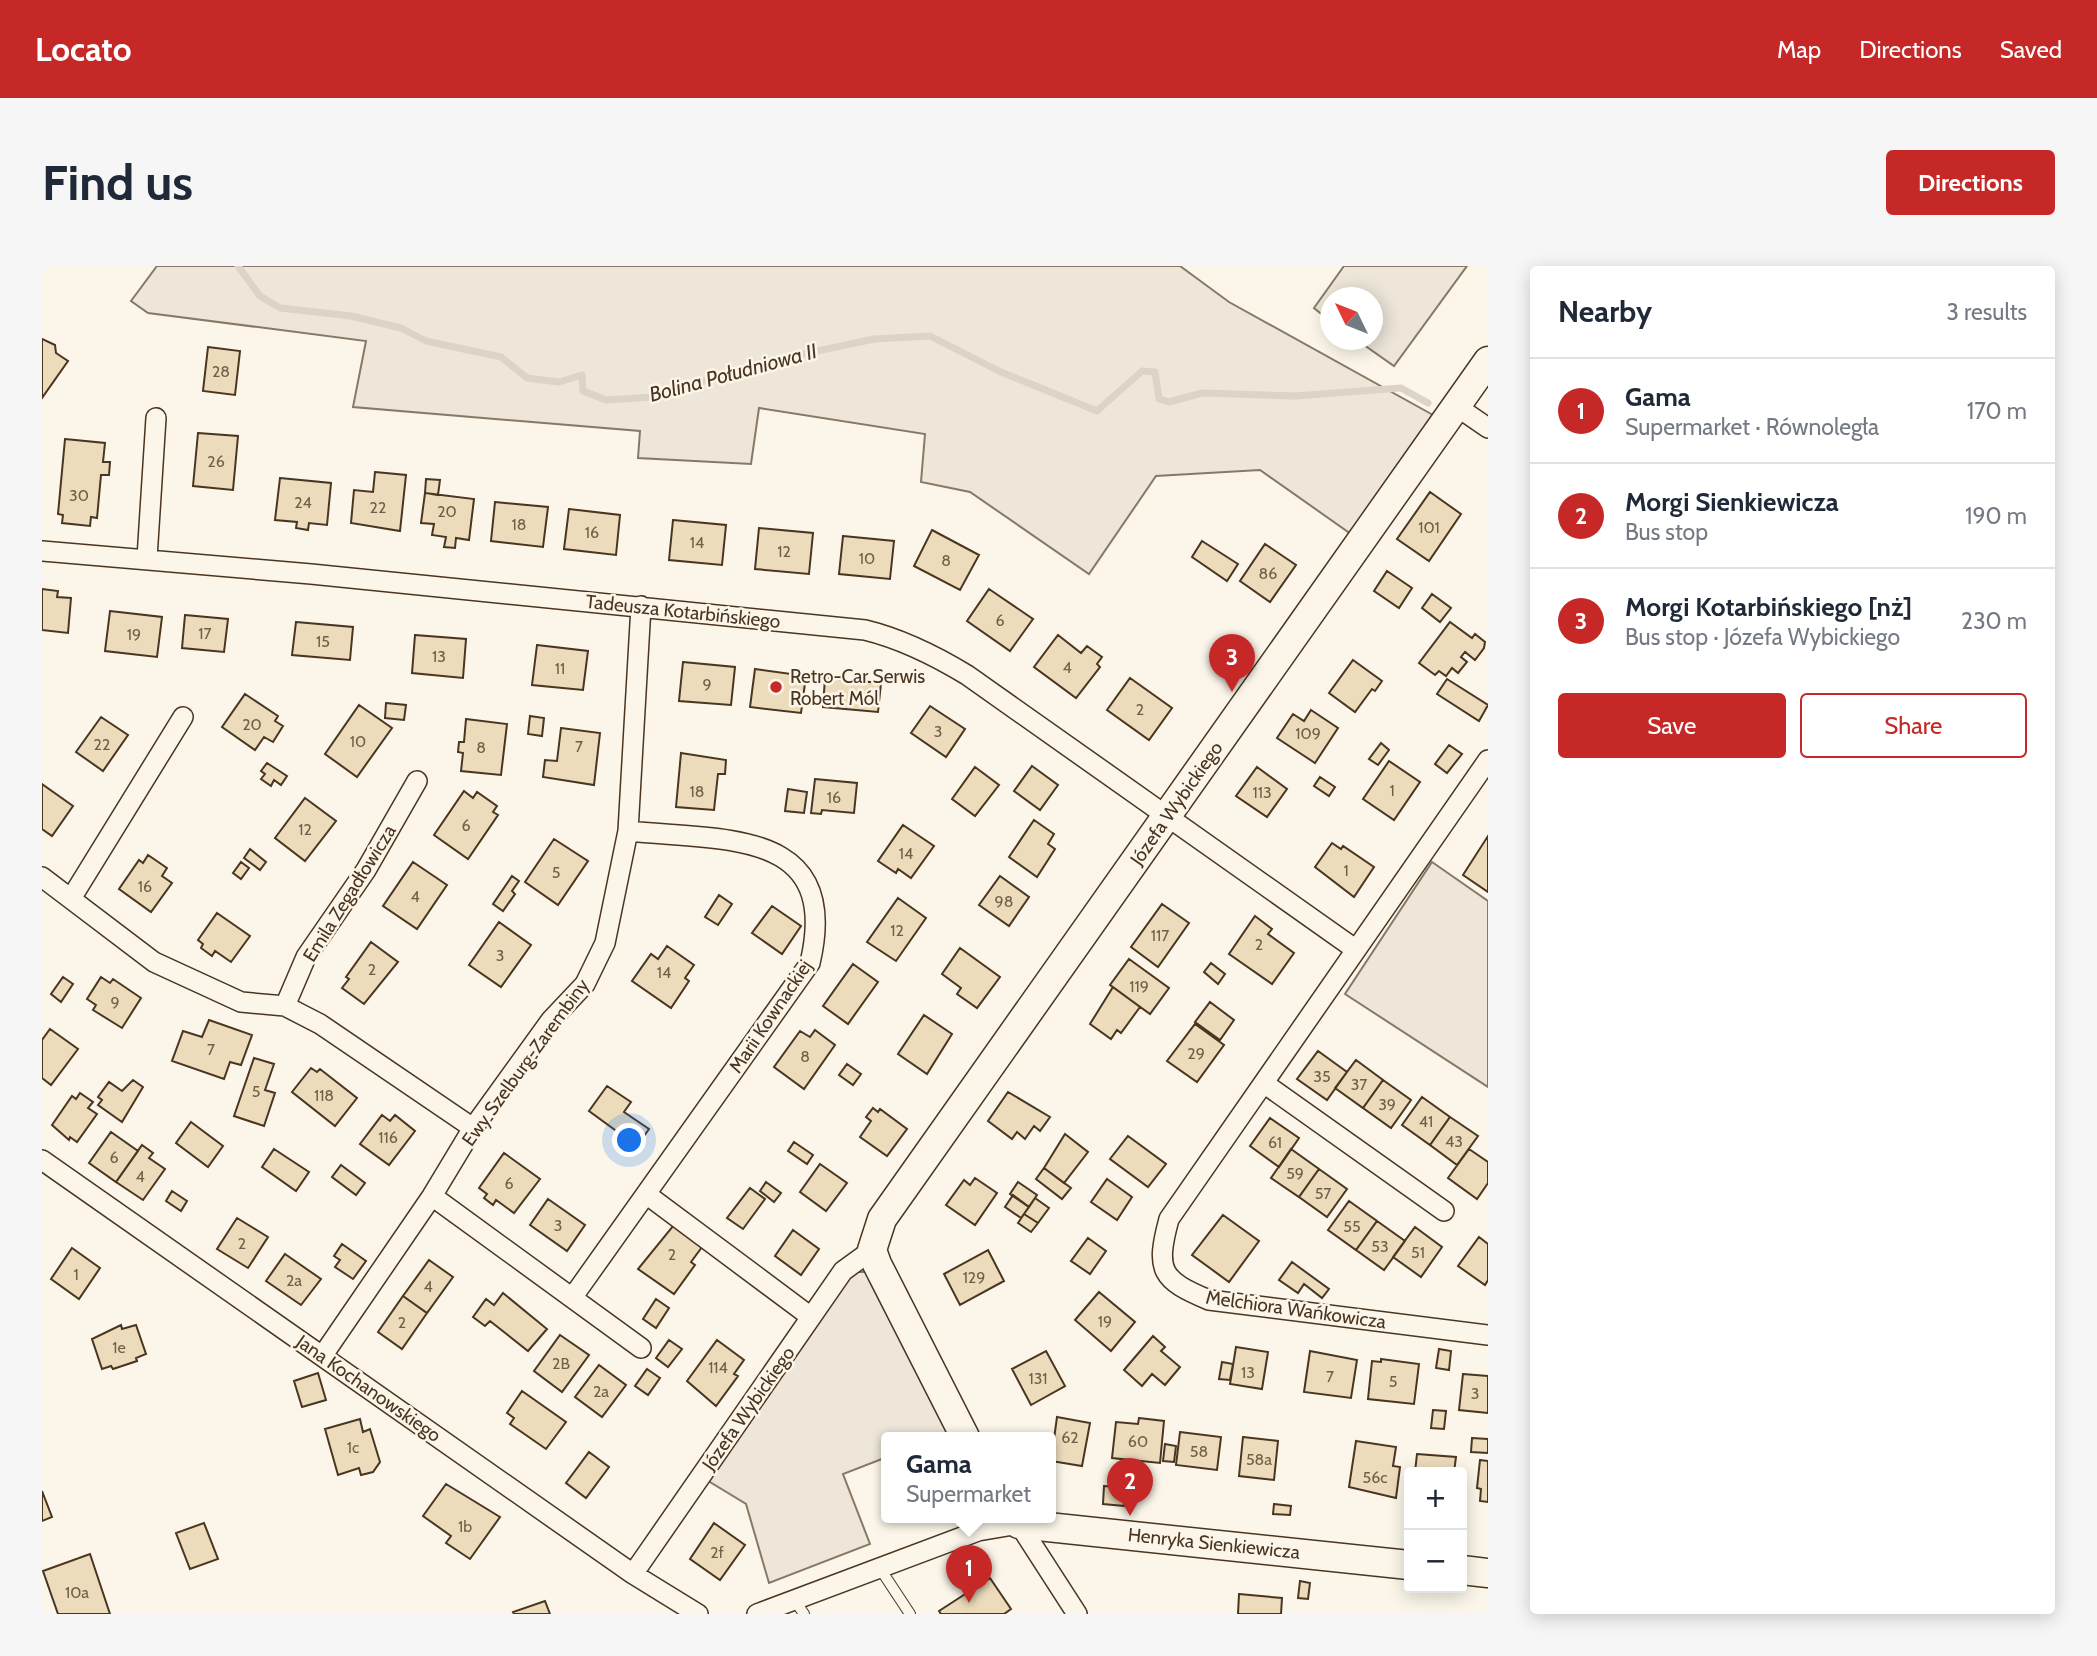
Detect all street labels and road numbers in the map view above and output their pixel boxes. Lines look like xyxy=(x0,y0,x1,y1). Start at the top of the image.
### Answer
street label: Tadeusza Kotarbińskiego xyxy=(584,590,781,633)
street label: Józefa Wybickiego xyxy=(1125,737,1228,870)
street label: Emila Zegadłowicza xyxy=(298,821,401,966)
street label: Marii Kownackiej xyxy=(724,955,817,1077)
street label: Ewy Szelburg-Zarembiny xyxy=(457,974,594,1150)
street label: Melchiora Wańkowicza xyxy=(1204,1285,1388,1334)
street label: Jana Kochanowskiego xyxy=(291,1329,445,1447)
street label: Józefa Wybickiego xyxy=(697,1342,800,1475)
street label: Henryka Sienkiewicza xyxy=(1127,1523,1301,1564)

